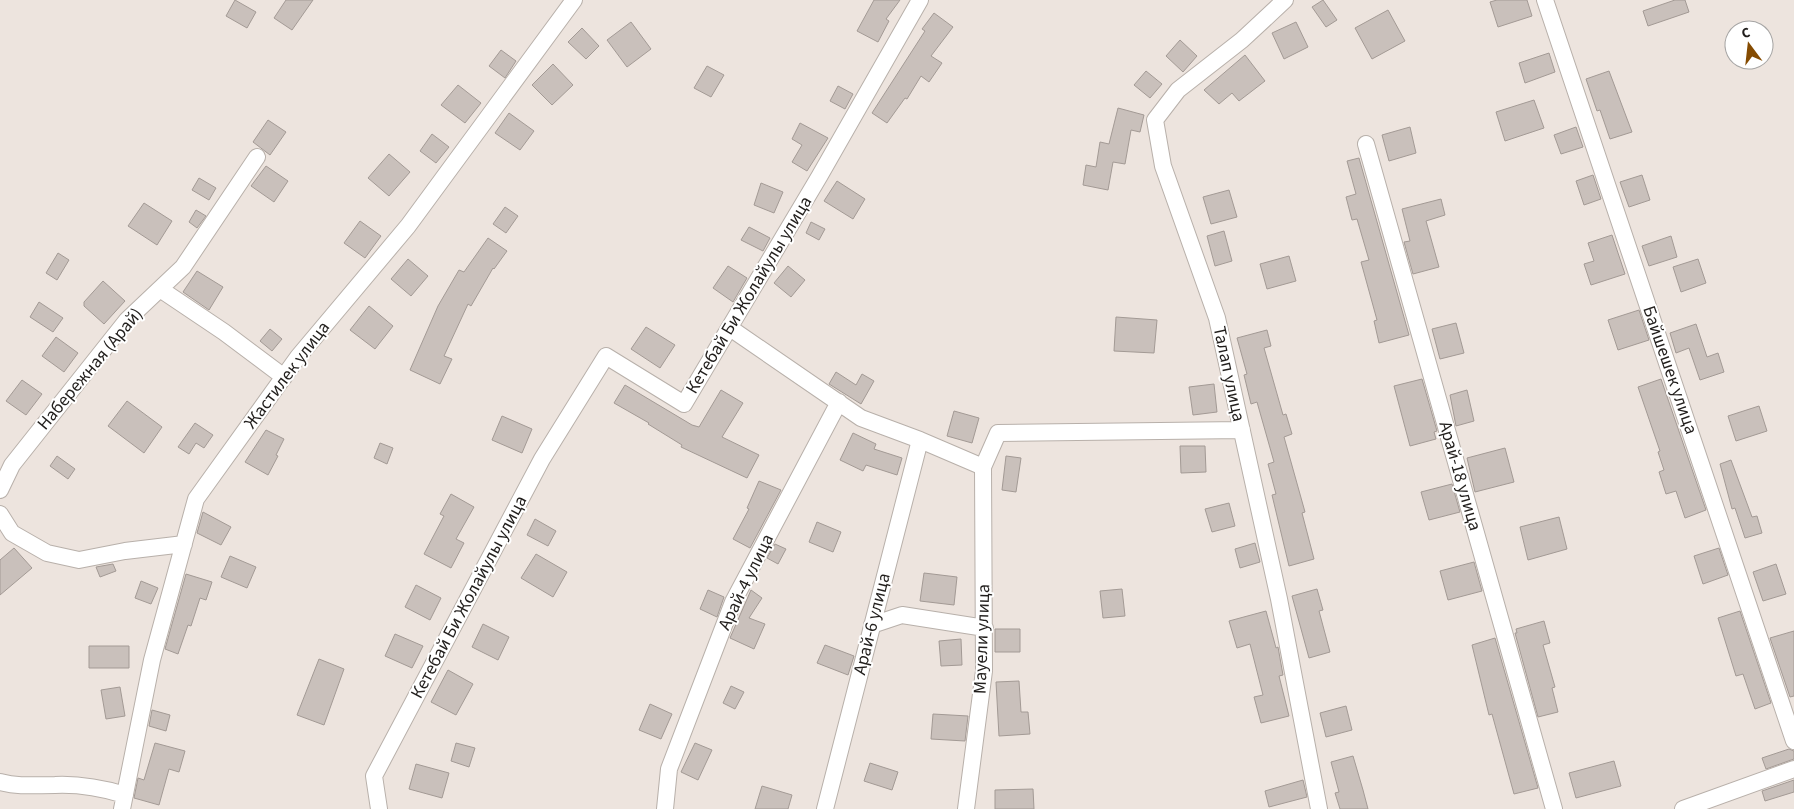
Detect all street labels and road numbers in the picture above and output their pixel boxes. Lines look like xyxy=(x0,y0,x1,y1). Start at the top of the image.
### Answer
street label: Кетебай Би Жолайулы улица xyxy=(680,191,818,399)
street label: Байшешек улица xyxy=(1636,302,1704,438)
street label: Набережная (Арай) xyxy=(31,303,149,435)
street label: Жастилек улица xyxy=(238,316,336,434)
street label: Талап улица xyxy=(1207,324,1251,424)
street label: Арай-18 улица xyxy=(1432,418,1488,534)
street label: Кетебай Би Жолайулы улица xyxy=(405,491,533,703)
street label: Арай-4 улица xyxy=(712,530,780,634)
street label: Арай-6 улица xyxy=(847,570,897,678)
street label: Мауели улица xyxy=(968,584,996,694)

